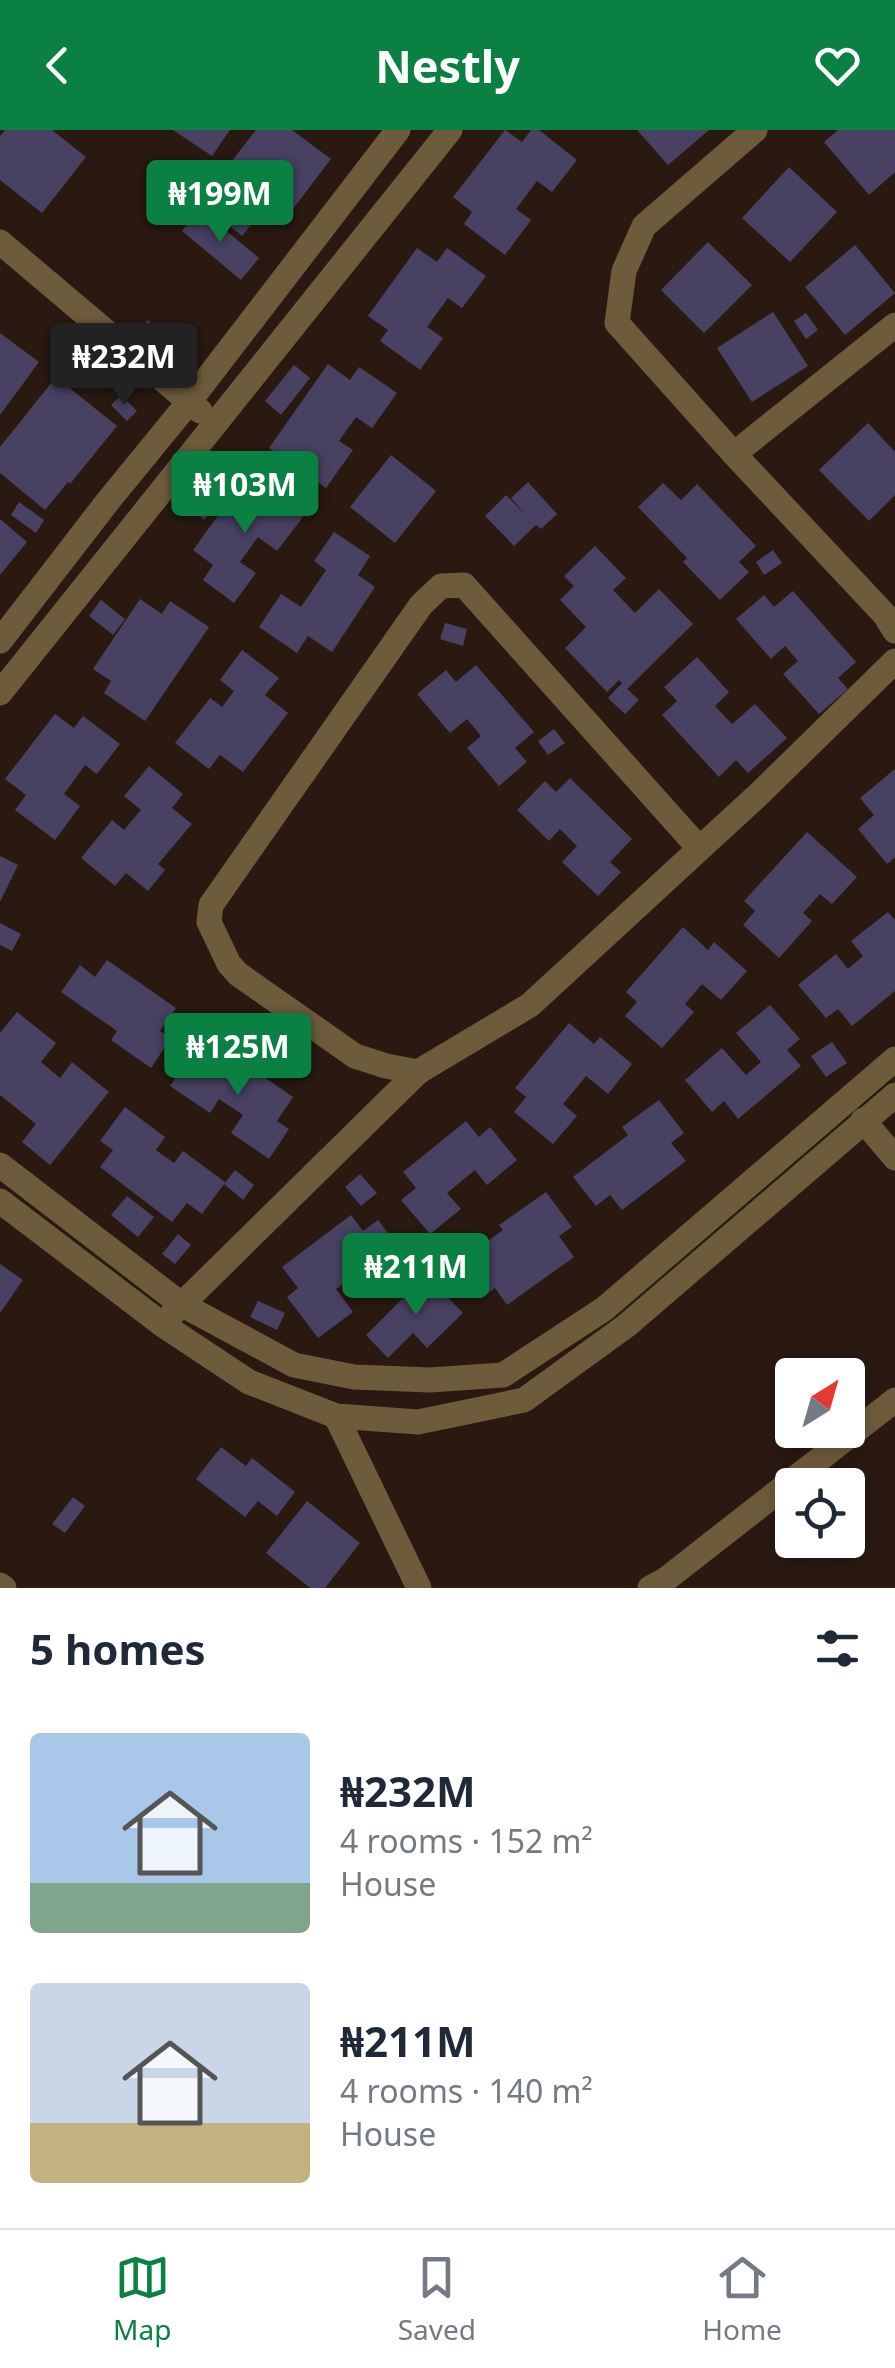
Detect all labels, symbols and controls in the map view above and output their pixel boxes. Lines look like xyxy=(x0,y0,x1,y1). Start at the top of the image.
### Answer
text: Nestly xyxy=(375,35,520,96)
icon: back xyxy=(30,38,85,93)
icon: heart xyxy=(810,38,865,93)
pin: ₦199M xyxy=(150,160,290,245)
text: ₦199M xyxy=(168,171,272,214)
pin: ₦232M xyxy=(54,323,194,408)
text: ₦232M xyxy=(72,334,176,377)
pin: ₦103M xyxy=(175,451,315,536)
text: ₦103M xyxy=(193,462,297,505)
pin: ₦125M xyxy=(168,1013,308,1098)
text: ₦125M xyxy=(186,1024,290,1067)
pin: ₦211M xyxy=(346,1233,486,1318)
text: ₦211M xyxy=(364,1244,468,1287)
north arrow xyxy=(775,1358,865,1448)
map controls xyxy=(775,1358,865,1558)
button: locate xyxy=(775,1468,865,1558)
text: 5 homes xyxy=(30,1620,206,1677)
icon: filters xyxy=(810,1621,865,1676)
text: ₦232M xyxy=(340,1762,476,1819)
icon: home xyxy=(110,1773,230,1893)
text: 4 rooms · 152 m² xyxy=(340,1819,593,1862)
text: House xyxy=(340,1862,436,1905)
text: ₦211M xyxy=(340,2012,476,2069)
icon: home xyxy=(110,2023,230,2143)
text: 4 rooms · 140 m² xyxy=(340,2069,593,2112)
text: House xyxy=(340,2112,436,2155)
tab: Map xyxy=(113,2250,171,2348)
tab: Saved xyxy=(398,2250,476,2348)
tab: Home xyxy=(702,2250,782,2348)

